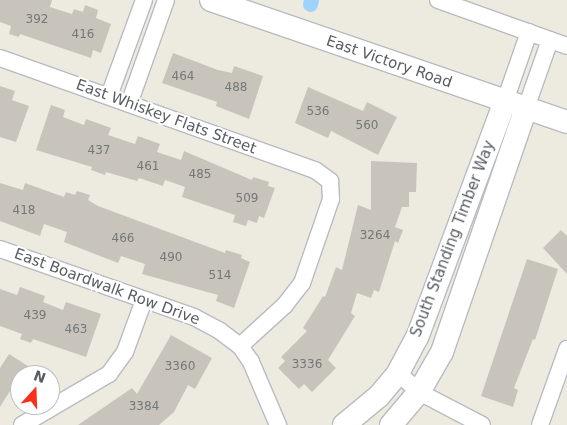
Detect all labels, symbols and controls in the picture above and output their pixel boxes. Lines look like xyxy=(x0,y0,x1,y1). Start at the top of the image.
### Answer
house number: 392 xyxy=(26,13,48,27)
house number: 416 xyxy=(72,28,94,42)
street label: East Victory Road xyxy=(324,32,454,92)
house number: 464 xyxy=(172,70,194,84)
street label: East Whiskey Flats Street xyxy=(73,76,259,158)
house number: 488 xyxy=(225,81,247,95)
house number: 536 xyxy=(307,105,329,119)
house number: 560 xyxy=(356,119,378,133)
street label: South Standing Timber Way xyxy=(407,138,499,340)
house number: 437 xyxy=(88,144,110,158)
house number: 461 xyxy=(137,160,159,174)
house number: 485 xyxy=(189,168,211,182)
house number: 509 xyxy=(236,192,258,206)
house number: 418 xyxy=(13,204,35,218)
house number: 3264 xyxy=(360,229,390,243)
house number: 466 xyxy=(112,232,134,246)
street label: East Boardwalk Row Drive xyxy=(12,245,202,329)
house number: 490 xyxy=(160,251,182,265)
house number: 514 xyxy=(209,269,231,283)
house number: 439 xyxy=(24,309,46,323)
house number: 463 xyxy=(65,323,87,337)
house number: 3336 xyxy=(292,358,322,372)
house number: 3360 xyxy=(165,360,195,374)
north arrow xyxy=(10,365,60,415)
text: N xyxy=(32,367,48,386)
house number: 3384 xyxy=(129,400,159,414)

